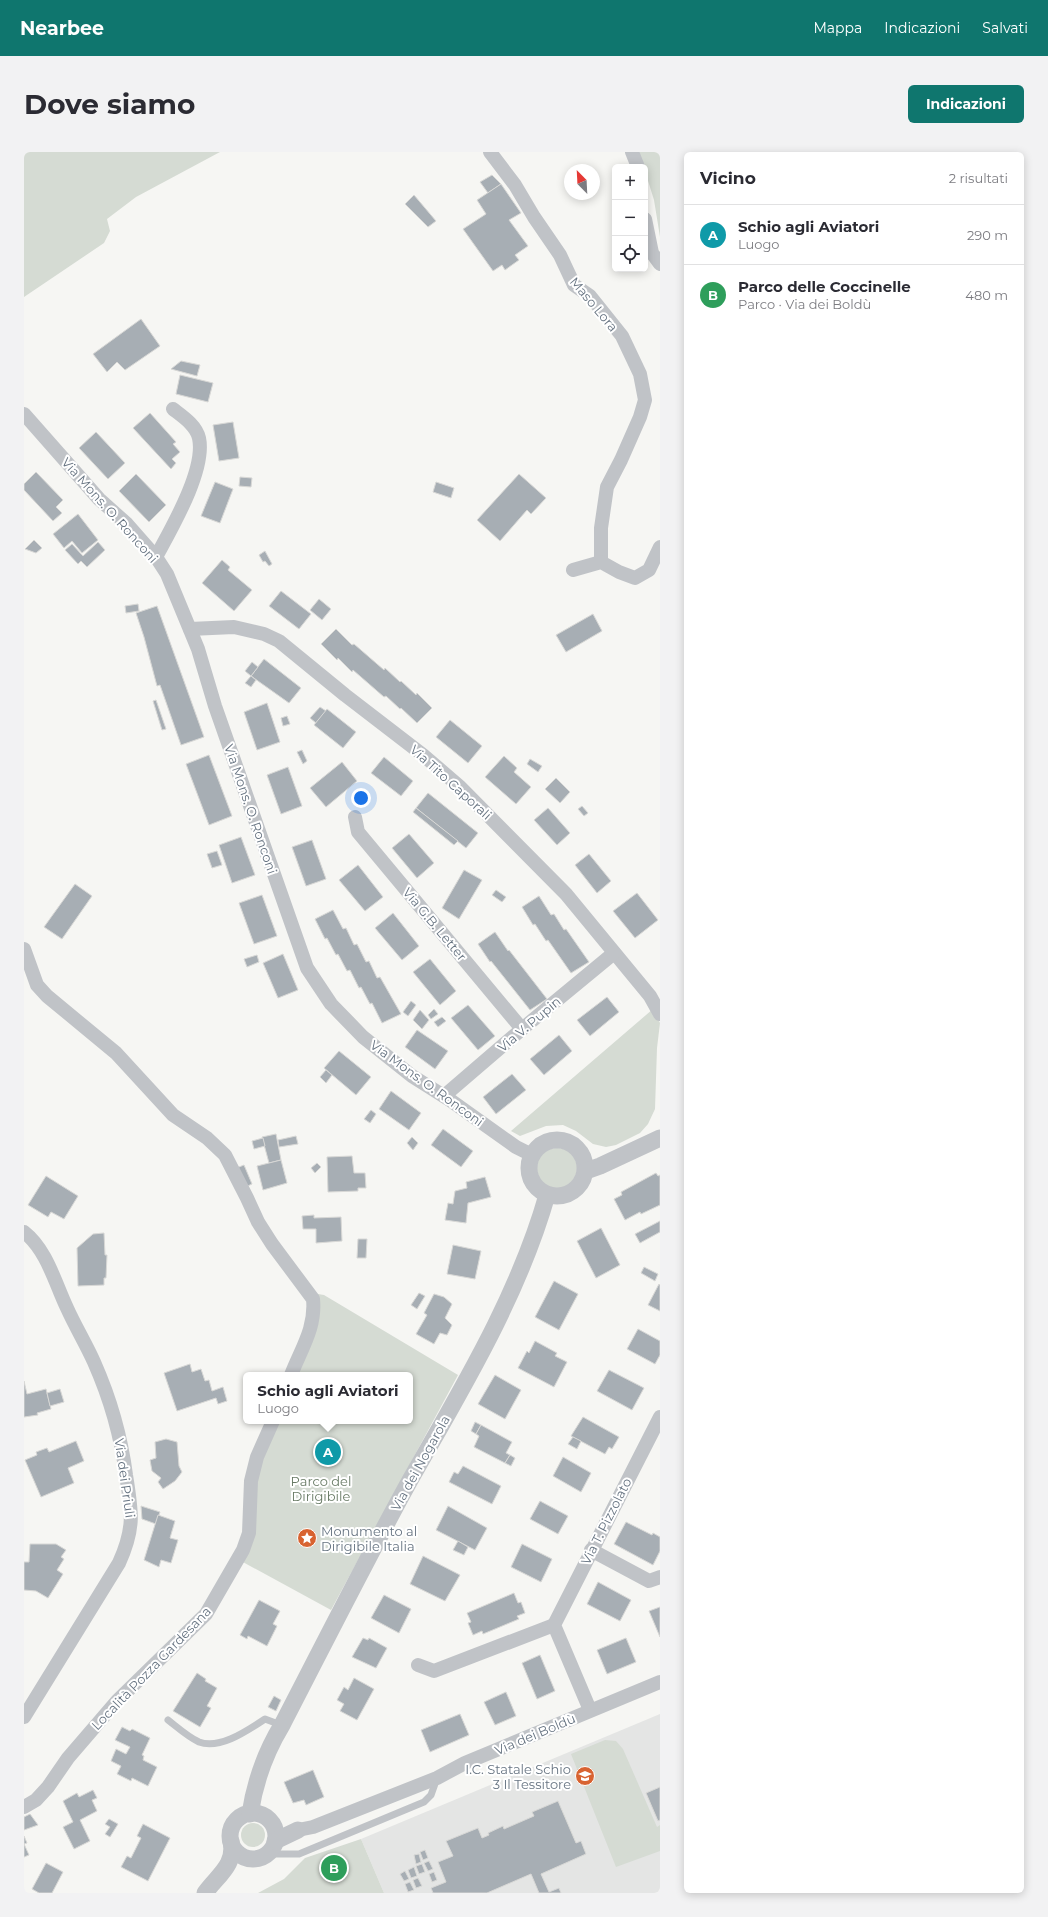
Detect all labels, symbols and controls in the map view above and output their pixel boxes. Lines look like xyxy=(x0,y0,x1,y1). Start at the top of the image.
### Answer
text: Nearbee xyxy=(20,17,104,40)
text: Mappa xyxy=(813,19,862,37)
text: Indicazioni xyxy=(884,19,960,37)
text: Salvati xyxy=(982,19,1028,37)
button: Indicazioni xyxy=(908,85,1024,123)
text: Dove siamo xyxy=(24,87,195,121)
north arrow xyxy=(564,164,600,200)
map controls xyxy=(612,164,648,272)
button: + xyxy=(612,164,648,200)
text: Vicino xyxy=(700,168,756,188)
text: 2 risultati xyxy=(949,170,1008,186)
button: − xyxy=(612,200,648,236)
text: Schio agli Aviatori xyxy=(738,217,879,236)
text: A xyxy=(708,227,718,243)
text: 290 m xyxy=(967,227,1008,243)
button: locate xyxy=(612,236,648,272)
text: Luogo xyxy=(738,236,780,252)
street label: Maso Lora xyxy=(567,274,621,334)
text: Parco delle Coccinelle xyxy=(738,277,911,296)
text: B xyxy=(708,287,718,303)
text: 480 m xyxy=(965,287,1008,303)
text: Parco · Via dei Boldù xyxy=(738,296,871,312)
street label: Via Mons. O. Ronconi xyxy=(59,454,161,566)
street label: Via Tito Caporali xyxy=(407,741,495,823)
street label: Via Mons. O. Ronconi xyxy=(221,742,281,876)
your location xyxy=(351,788,371,808)
street label: Via G.B. Letter xyxy=(400,884,470,964)
street label: Via V. Pupin xyxy=(494,993,564,1055)
street label: Via Mons. O. Ronconi xyxy=(367,1037,487,1129)
popup xyxy=(243,1372,413,1424)
text: Schio agli Aviatori xyxy=(257,1381,399,1400)
text: Luogo xyxy=(257,1400,299,1416)
street label: Via dei Nogarola xyxy=(387,1412,453,1514)
street label: Via dei Priuli xyxy=(111,1437,139,1519)
pin: A xyxy=(315,1437,341,1467)
park label: Parco del Dirigibile xyxy=(291,1473,351,1504)
street label: Via T. Pizzolato xyxy=(577,1475,635,1567)
place label: Monumento al Dirigibile Italia xyxy=(321,1523,417,1554)
place icon: Monumento al Dirigibile Italia xyxy=(296,1527,318,1549)
street label: Località Pozza Gardesana xyxy=(88,1603,214,1733)
street label: Via dei Boldù xyxy=(492,1710,578,1758)
place label: I.C. Statale Schio 3 Il Tessitore xyxy=(465,1761,571,1792)
school or university icon: I.C. Statale Schio 3 Il Tessitore xyxy=(574,1765,596,1787)
pin: B xyxy=(321,1853,347,1883)

